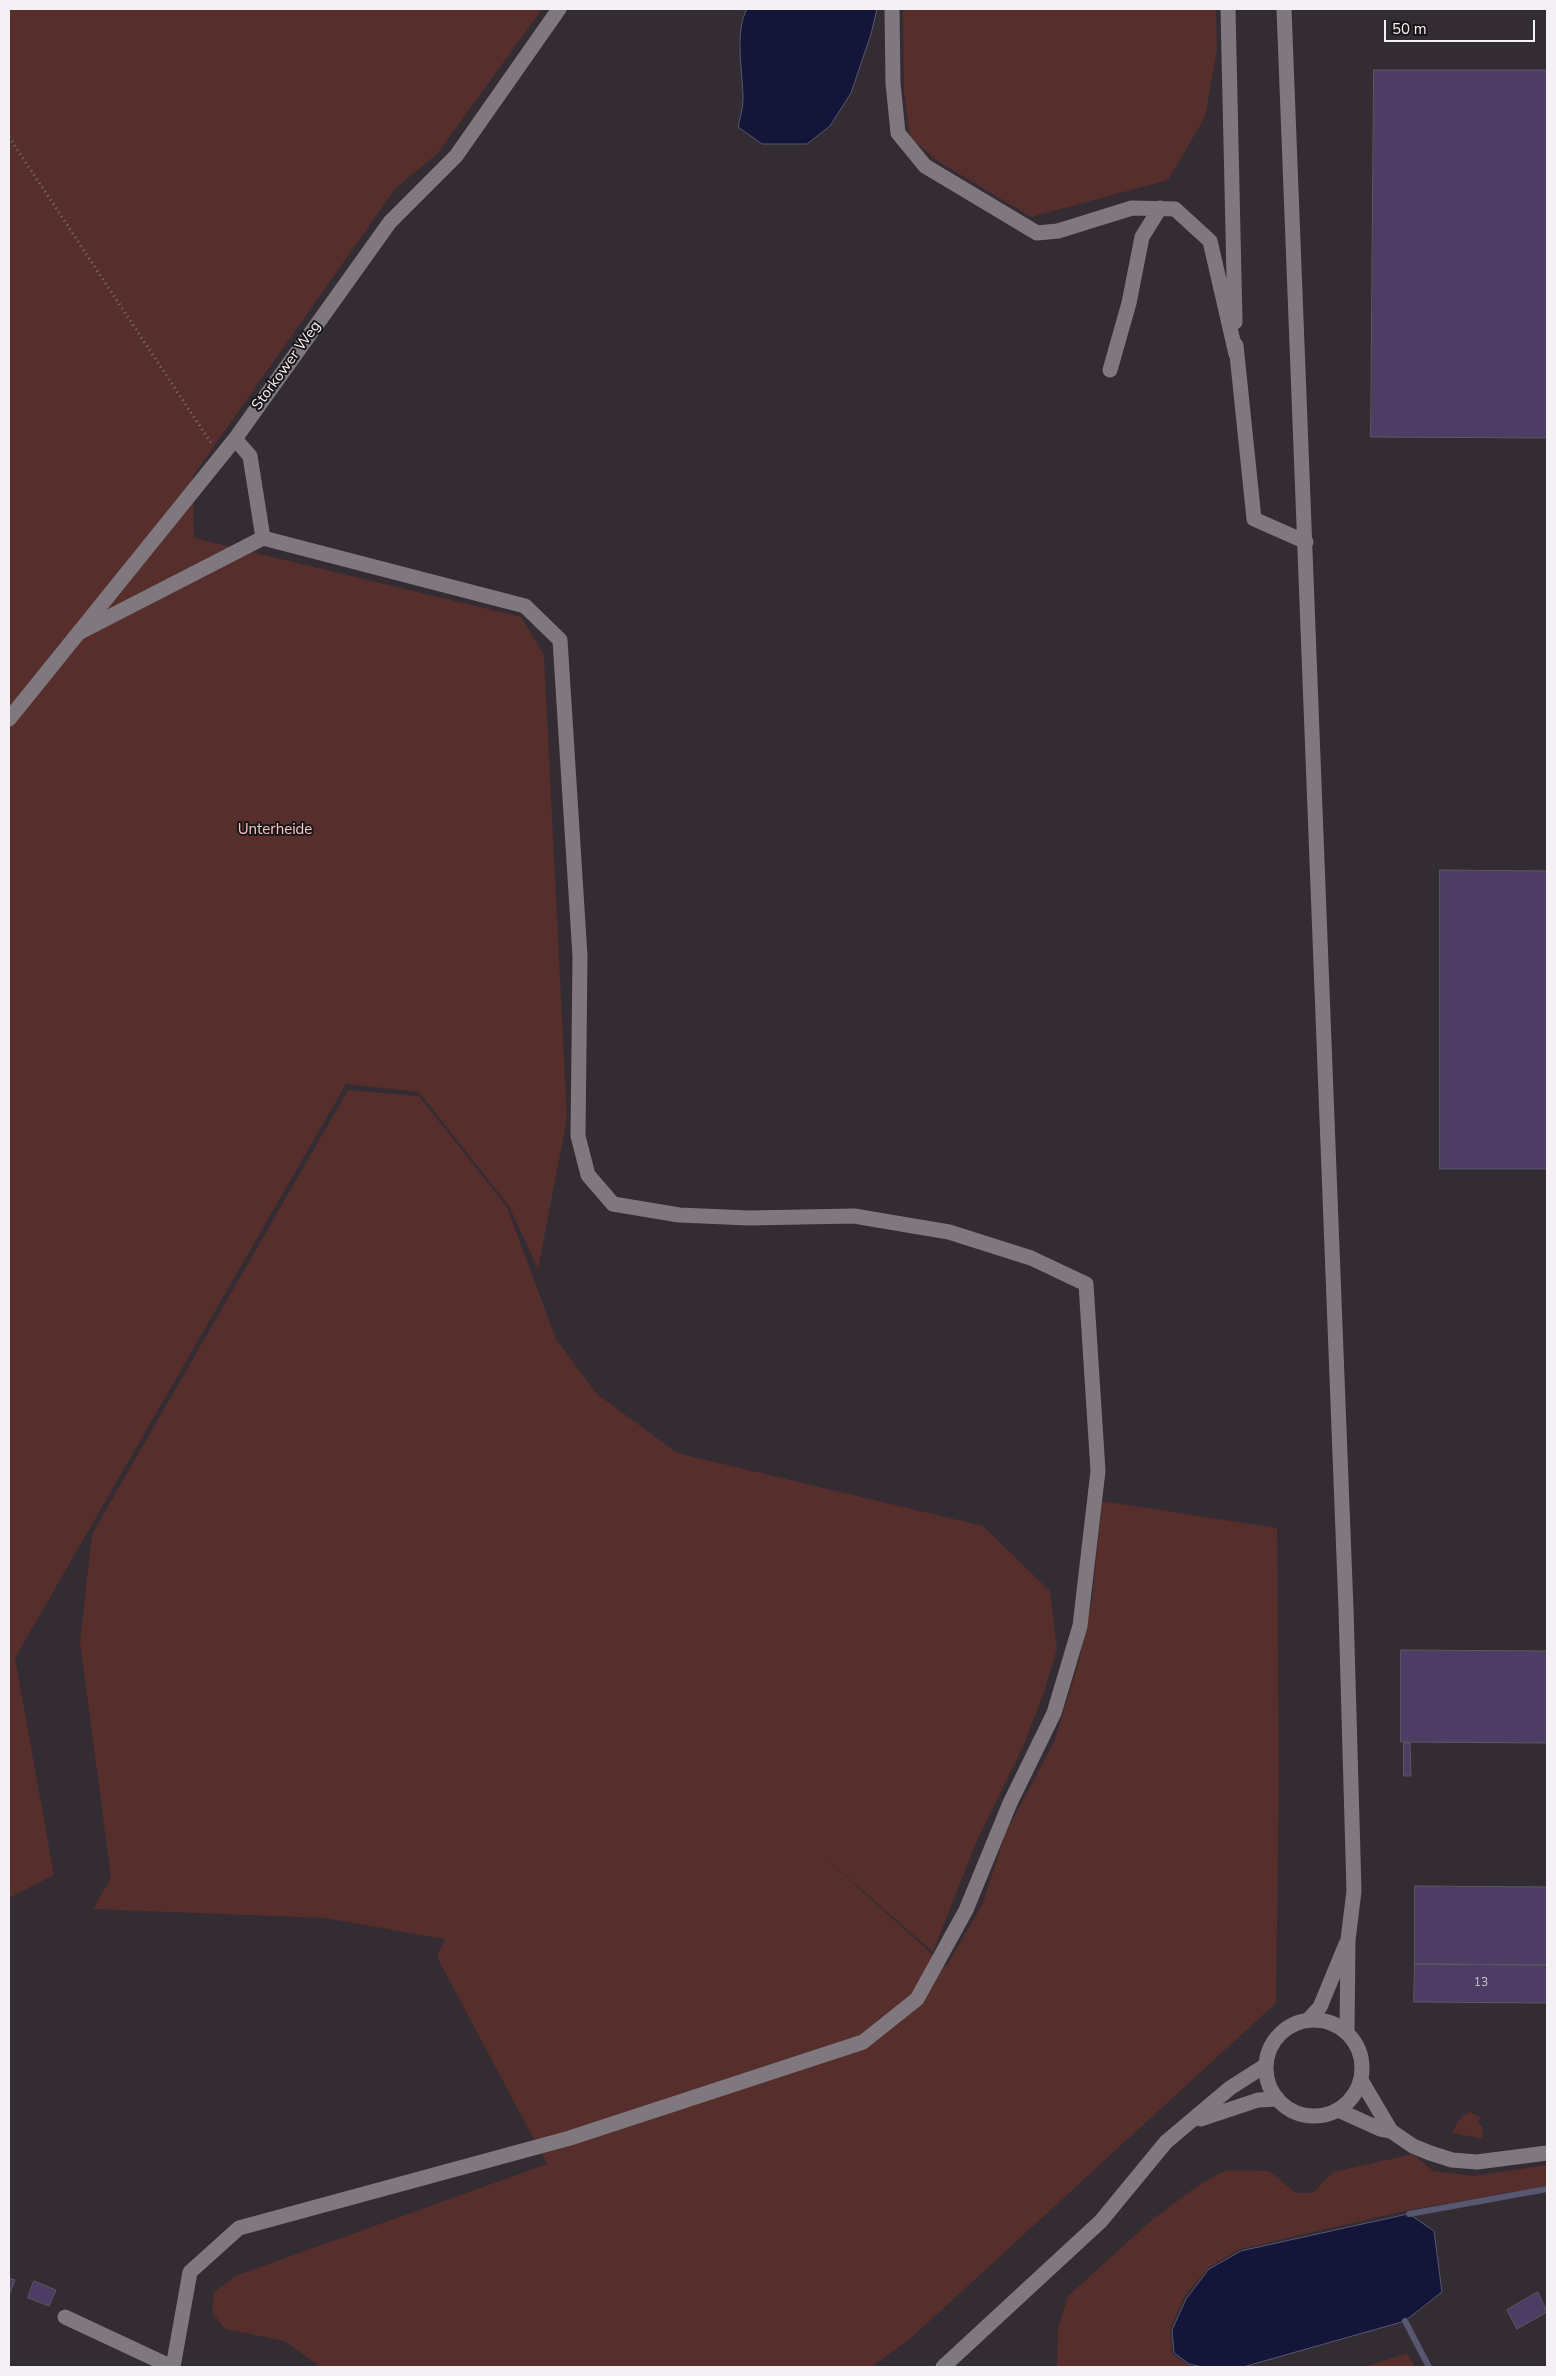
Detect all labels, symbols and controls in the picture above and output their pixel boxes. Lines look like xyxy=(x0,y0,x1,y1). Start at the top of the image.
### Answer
scale bar xyxy=(1386,10,1537,42)
text: 50 m xyxy=(1392,19,1427,39)
street label: Storkower Weg xyxy=(249,318,325,414)
park label: Unterheide xyxy=(238,821,312,839)
house number: 13 xyxy=(1474,1976,1488,1990)

